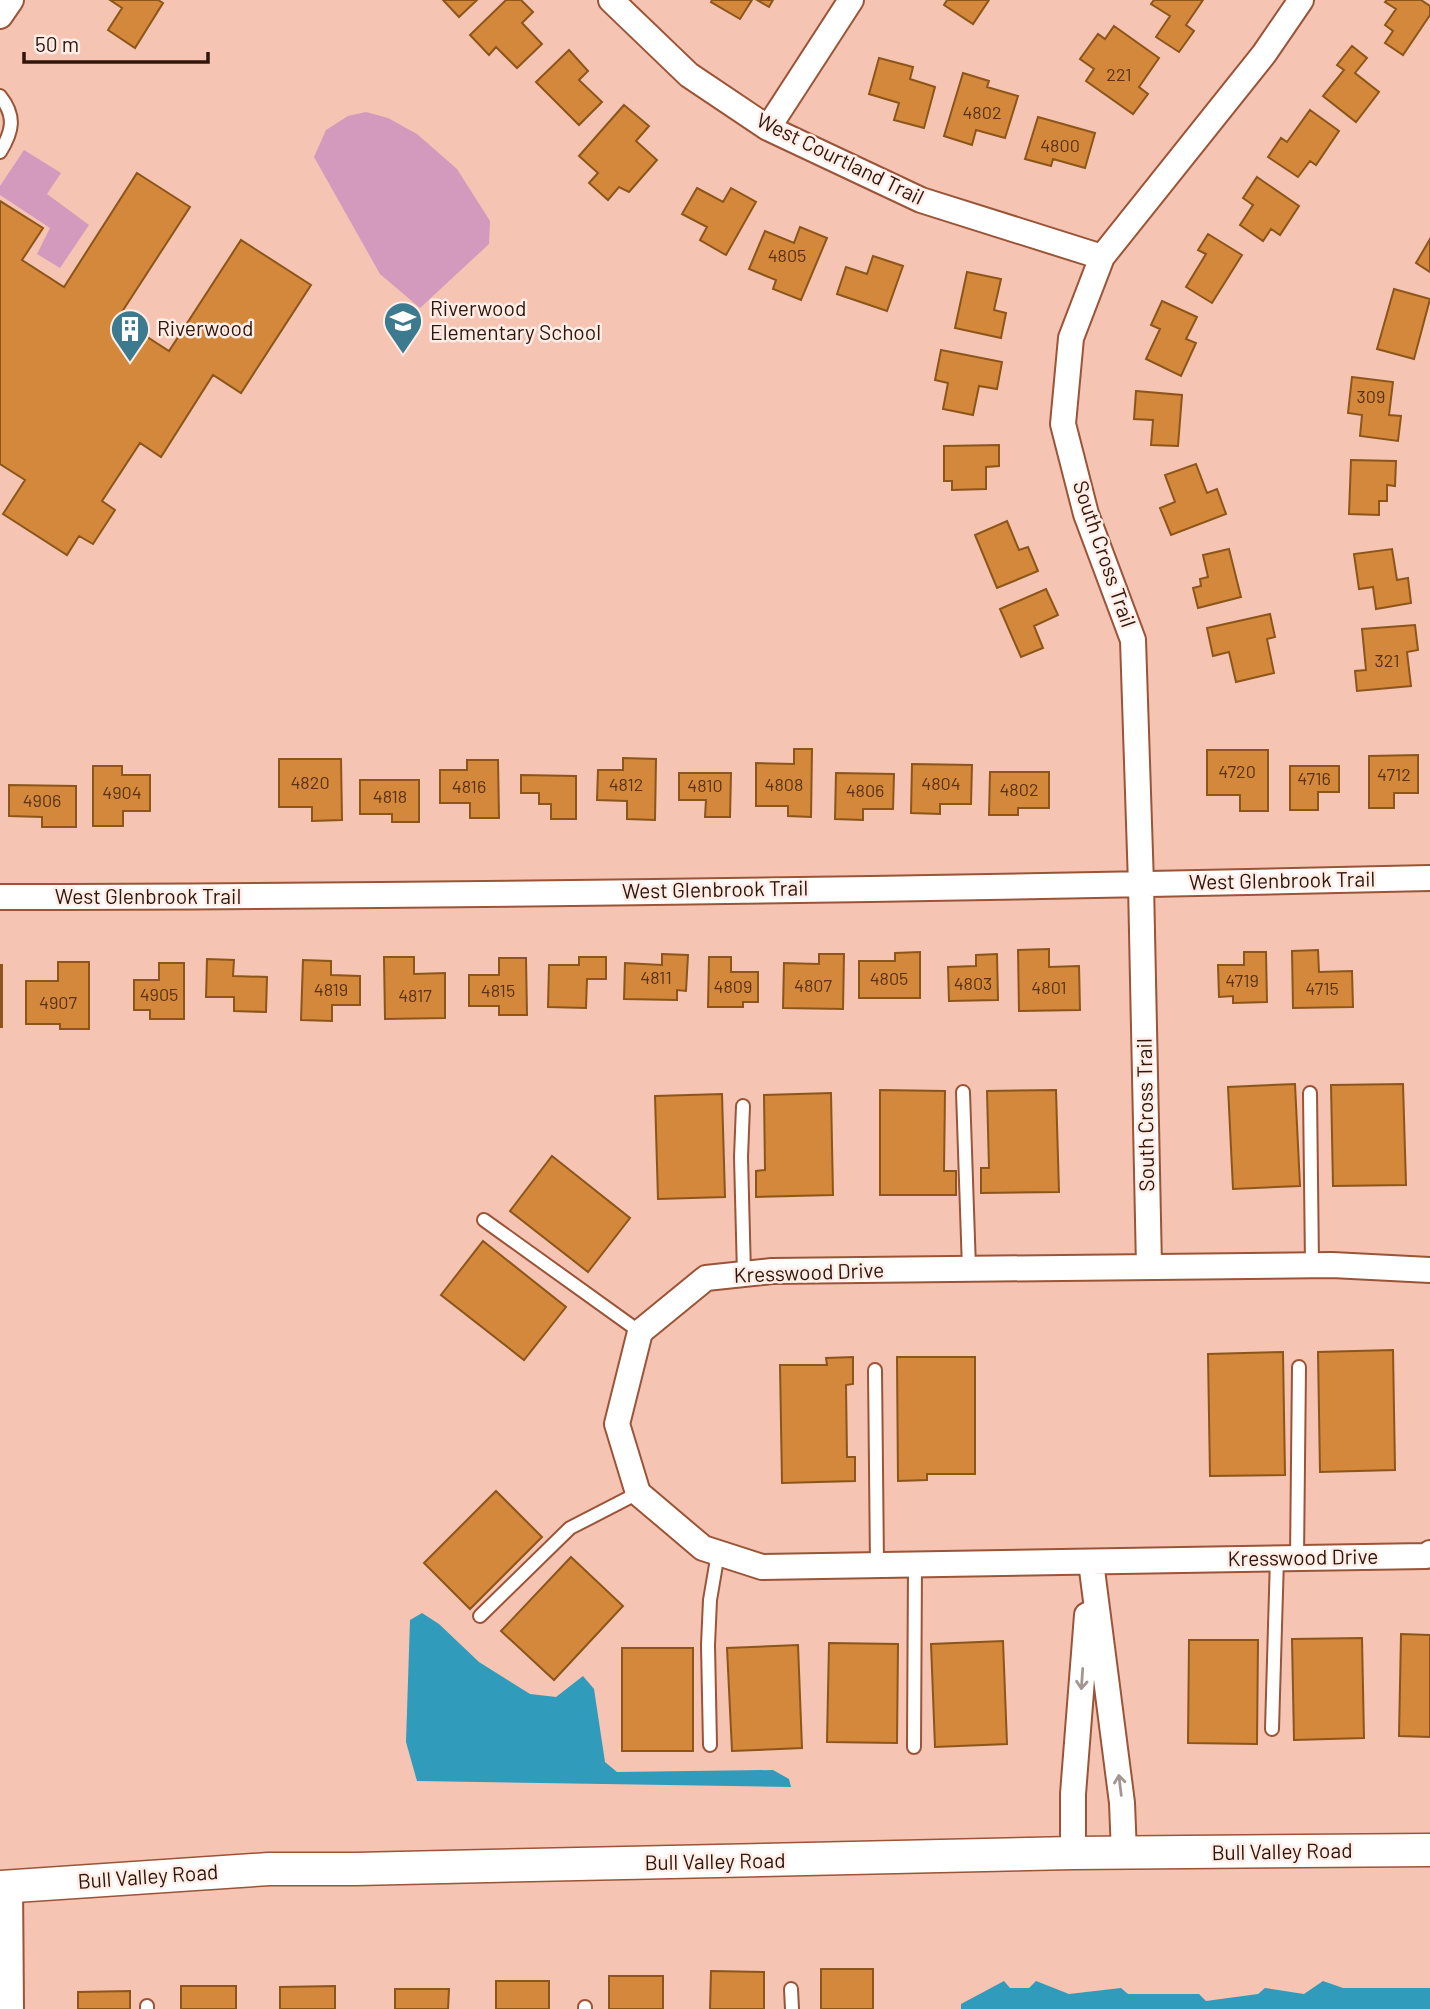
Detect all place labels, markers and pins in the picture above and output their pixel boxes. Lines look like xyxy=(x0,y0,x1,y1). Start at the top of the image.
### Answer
place label: Riverwood Elementary School xyxy=(430,295,601,344)
school or university icon: Riverwood Elementary School xyxy=(382,300,424,355)
building icon: Riverwood xyxy=(109,308,151,363)
place label: Riverwood xyxy=(157,315,253,340)

